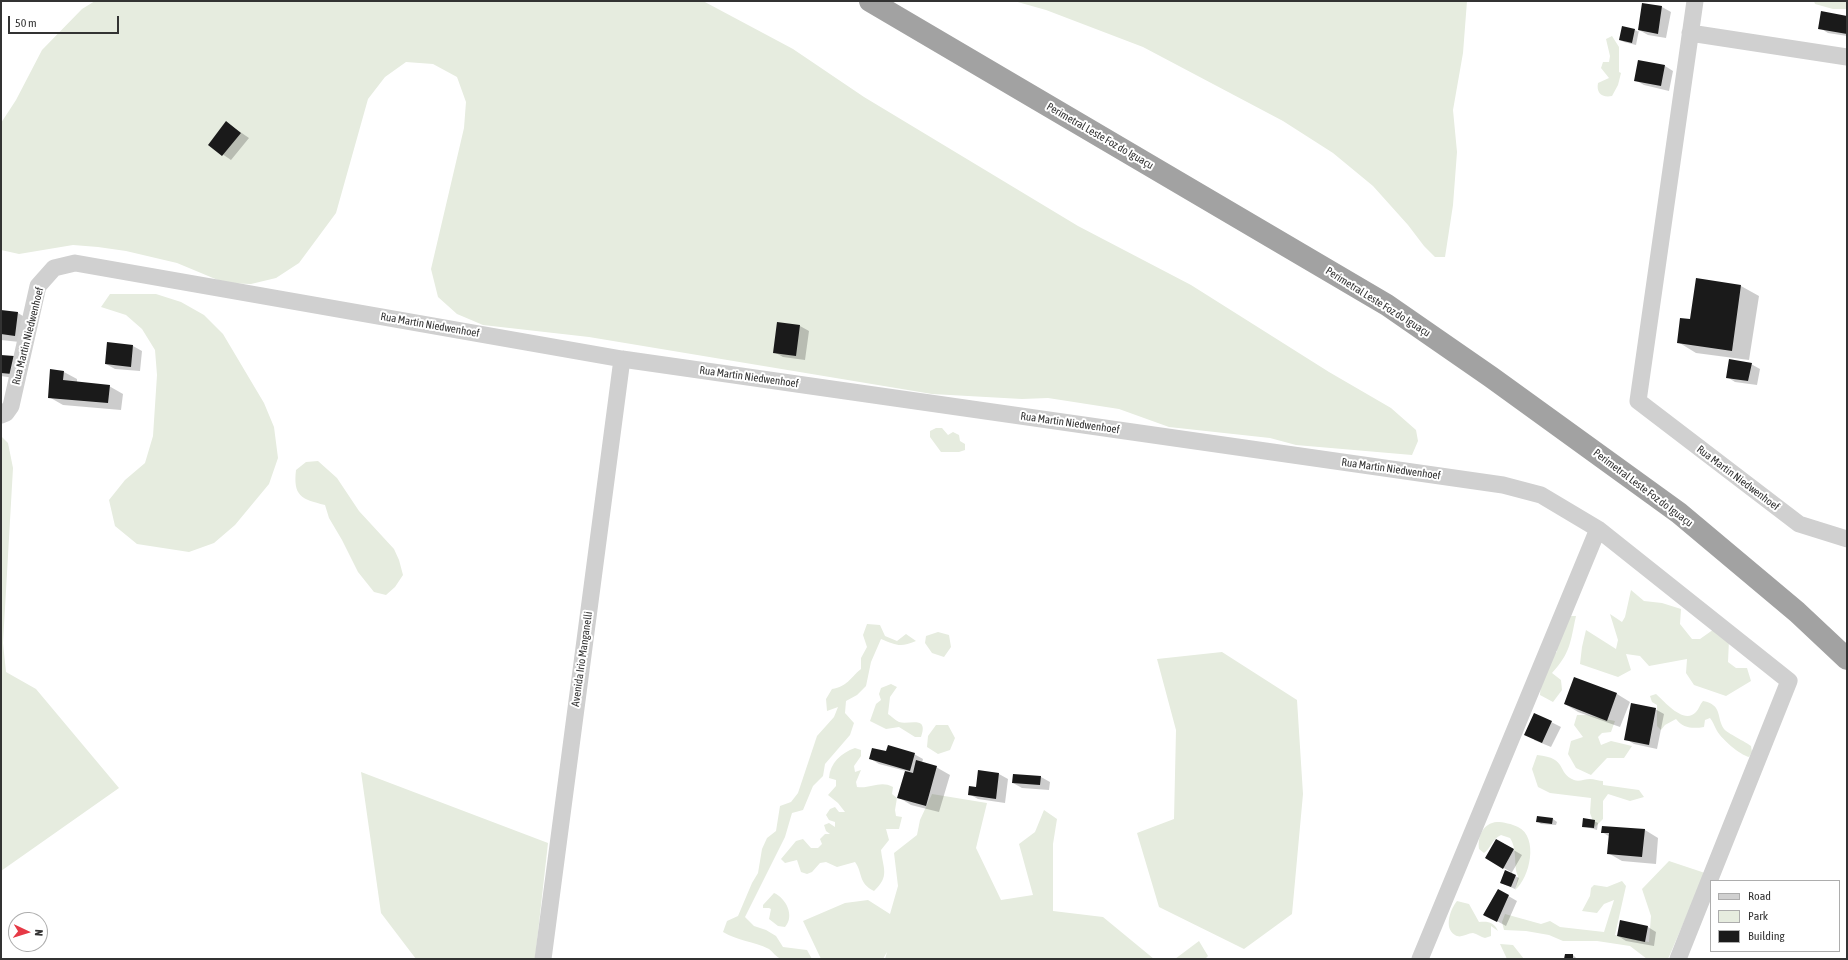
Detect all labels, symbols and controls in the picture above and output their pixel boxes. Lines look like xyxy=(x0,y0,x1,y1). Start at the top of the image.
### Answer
scale bar xyxy=(10,8,121,34)
text: 50 m xyxy=(15,16,37,30)
street label: Perimetral Leste Foz do Iguaçu xyxy=(1044,100,1156,172)
street label: Perimetral Leste Foz do Iguaçu xyxy=(1323,264,1433,340)
street label: Rua Martin Niedwenhoef xyxy=(9,286,47,386)
street label: Rua Martin Niedwenhoef xyxy=(380,310,480,340)
street label: Rua Martin Niedwenhoef xyxy=(699,363,799,391)
street label: Rua Martin Niedwenhoef xyxy=(1020,409,1120,437)
street label: Rua Martin Niedwenhoef xyxy=(1694,443,1782,513)
street label: Perimetral Leste Foz do Iguaçu xyxy=(1591,446,1695,530)
street label: Rua Martin Niedwenhoef xyxy=(1341,455,1441,483)
street label: Avenida Irio Manganelli xyxy=(569,611,595,707)
legend xyxy=(1710,880,1840,952)
text: Road xyxy=(1748,889,1771,903)
text: Park xyxy=(1748,909,1768,923)
north arrow xyxy=(8,912,48,952)
text: N xyxy=(33,929,45,936)
text: Building xyxy=(1748,929,1785,943)

